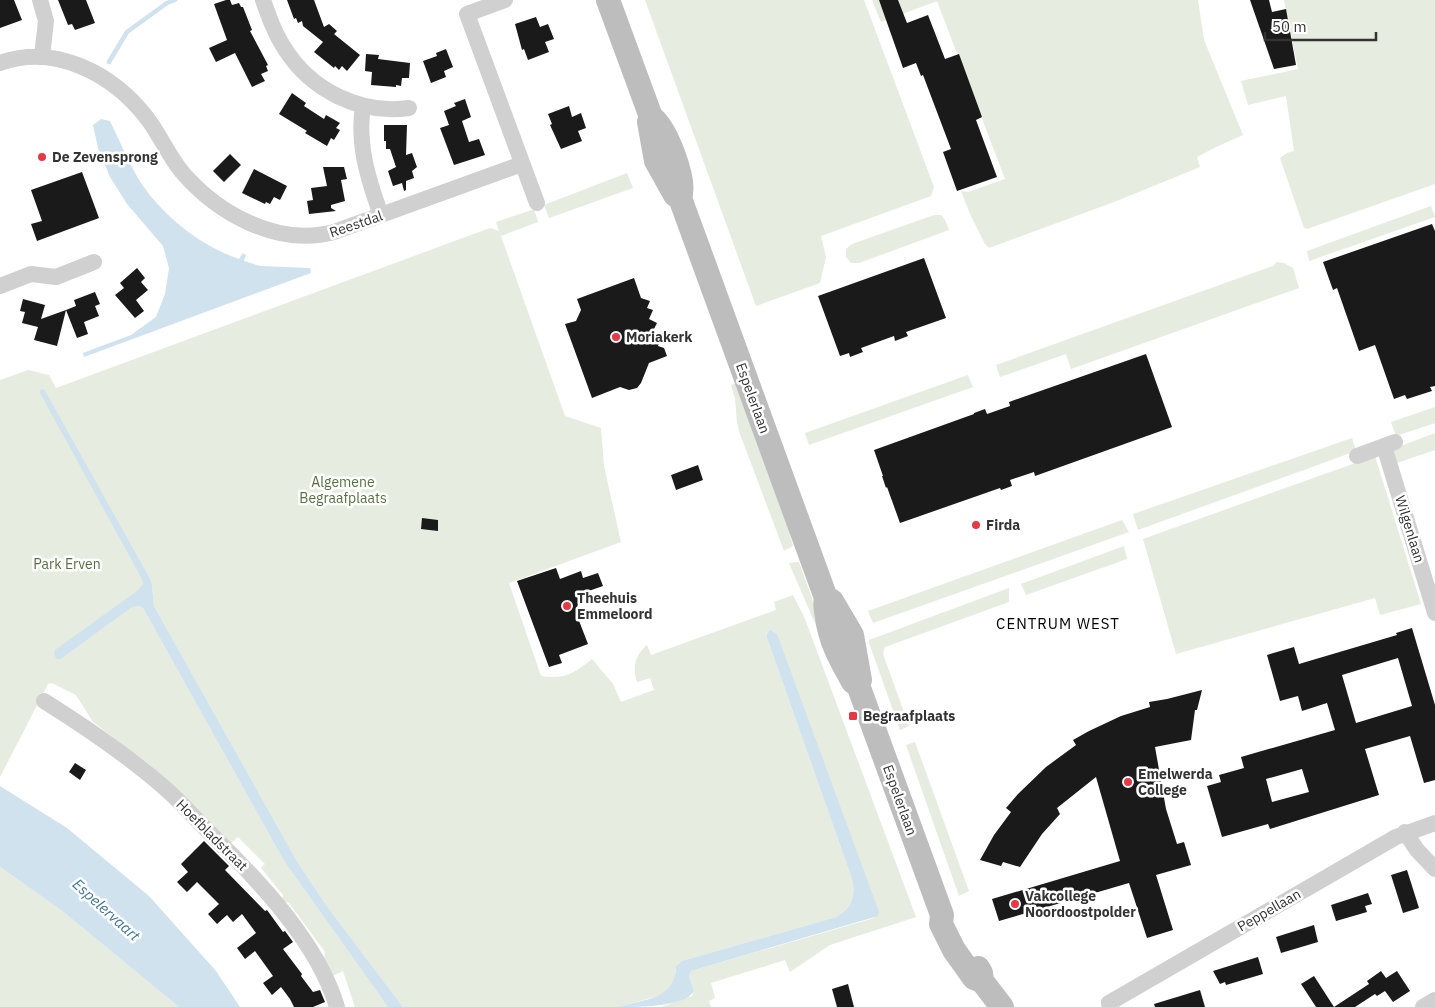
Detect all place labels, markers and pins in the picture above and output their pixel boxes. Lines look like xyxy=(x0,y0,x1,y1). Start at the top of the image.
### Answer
place label: De Zevensprong xyxy=(52,148,158,166)
marker: De Zevensprong xyxy=(36,151,48,163)
place label: Moriakerk xyxy=(626,328,693,346)
marker: Moriakerk xyxy=(610,331,622,343)
place label: Firda xyxy=(986,516,1020,534)
marker: Firda xyxy=(970,519,982,531)
place label: Theehuis Emmeloord xyxy=(577,589,653,623)
marker: Theehuis Emmeloord xyxy=(561,600,573,612)
place label: Begraafplaats xyxy=(863,707,955,725)
marker: Begraafplaats xyxy=(847,710,859,722)
place label: Emelwerda College xyxy=(1138,765,1213,799)
marker: Emelwerda College xyxy=(1122,776,1134,788)
place label: Vakcollege Noordoostpolder xyxy=(1025,887,1136,921)
marker: Vakcollege Noordoostpolder xyxy=(1009,898,1021,910)

